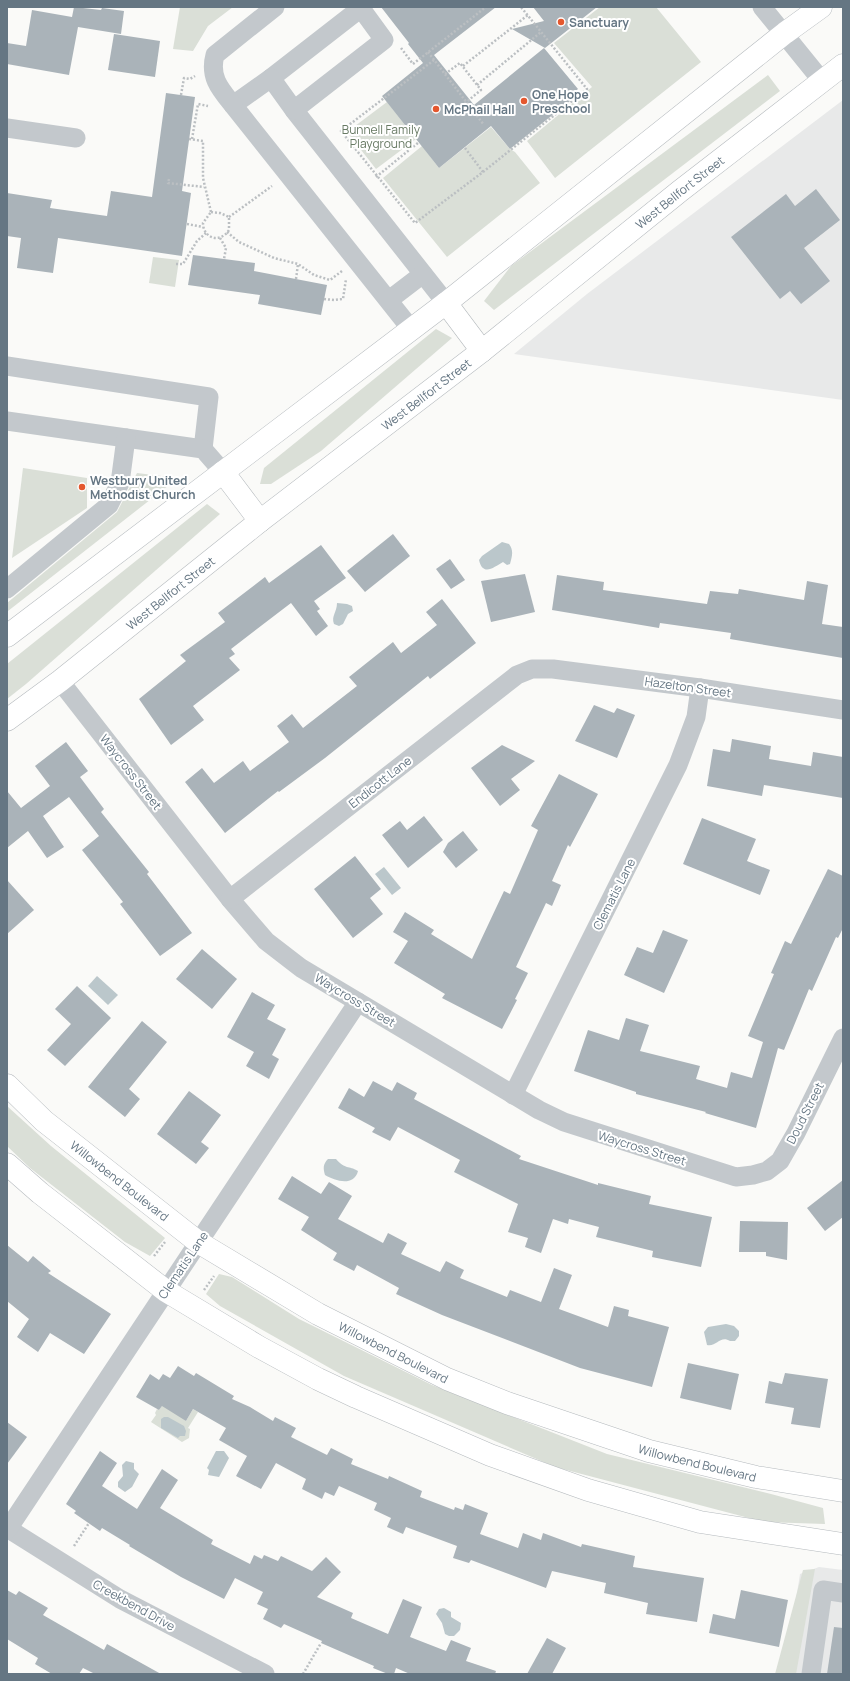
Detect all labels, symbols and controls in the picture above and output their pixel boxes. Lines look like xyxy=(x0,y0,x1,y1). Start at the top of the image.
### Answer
place label: Sanctuary xyxy=(569,14,629,31)
marker: Sanctuary xyxy=(556,17,566,27)
place label: One Hope Preschool xyxy=(532,86,591,117)
marker: One Hope Preschool xyxy=(519,96,529,106)
place label: McPhail Hall xyxy=(444,101,515,118)
marker: McPhail Hall xyxy=(431,104,441,114)
park label: Bunnell Family Playground xyxy=(342,121,421,152)
street label: West Bellfort Street xyxy=(631,152,728,233)
street label: West Bellfort Street xyxy=(378,354,475,434)
place label: Westbury United Methodist Church xyxy=(90,472,195,503)
marker: Westbury United Methodist Church xyxy=(77,482,87,492)
street label: West Bellfort Street xyxy=(122,552,218,633)
street label: Hazelton Street xyxy=(644,673,732,701)
street label: Waycross Street xyxy=(96,731,166,813)
street label: Endicott Lane xyxy=(345,752,415,812)
street label: Clematis Lane xyxy=(589,855,639,933)
street label: Waycross Street xyxy=(312,969,399,1031)
street label: Doud Street xyxy=(782,1079,828,1147)
street label: Waycross Street xyxy=(596,1127,688,1170)
street label: Willowbend Boulevard xyxy=(67,1136,173,1225)
street label: Clematis Lane xyxy=(154,1228,212,1302)
street label: Willowbend Boulevard xyxy=(336,1317,451,1387)
street label: Willowbend Boulevard xyxy=(636,1439,758,1485)
street label: Creekbend Drive xyxy=(90,1575,178,1635)

